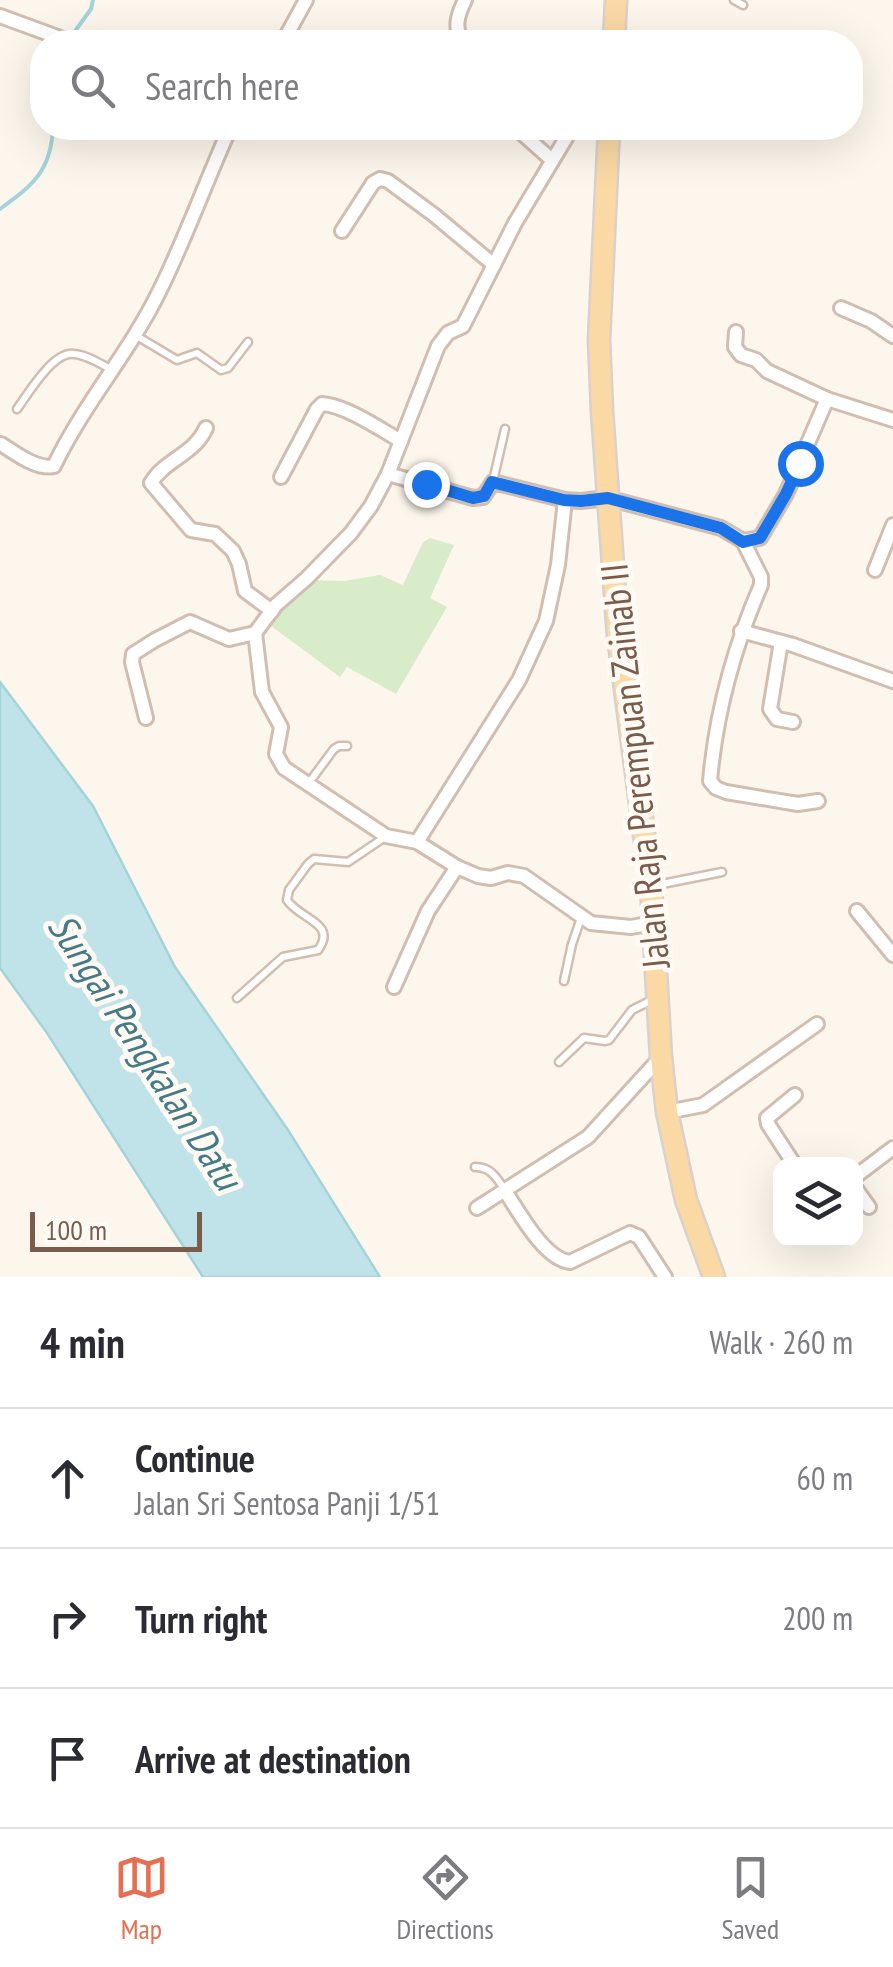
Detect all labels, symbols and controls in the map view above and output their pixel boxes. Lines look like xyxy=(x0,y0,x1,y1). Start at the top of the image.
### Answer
search box xyxy=(30,30,863,140)
icon: search xyxy=(65,58,120,113)
text: Search here xyxy=(145,61,299,110)
route start xyxy=(778,441,824,487)
route end xyxy=(404,462,450,508)
street label: Jalan Raja Perempuan Zainab II xyxy=(588,561,680,972)
water label: Sungai Pengkalan Datu xyxy=(37,903,256,1201)
map controls xyxy=(773,1157,863,1247)
button: layers xyxy=(773,1157,863,1247)
scale bar xyxy=(30,1207,202,1252)
text: 100 m xyxy=(45,1211,107,1248)
text: 4 min xyxy=(40,1315,125,1370)
text: Walk · 260 m xyxy=(709,1321,853,1363)
text: Continue xyxy=(135,1433,255,1482)
icon: ahead xyxy=(40,1451,95,1506)
text: 60 m xyxy=(797,1457,853,1499)
text: Jalan Sri Sentosa Panji 1/51 xyxy=(135,1482,440,1524)
icon: right xyxy=(40,1591,95,1646)
text: Turn right xyxy=(135,1594,267,1643)
text: 200 m xyxy=(782,1597,853,1639)
icon: arrive xyxy=(40,1731,95,1786)
text: Arrive at destination xyxy=(135,1734,411,1783)
tab: Map xyxy=(114,1850,169,1947)
tab: Directions xyxy=(396,1850,494,1947)
tab: Saved xyxy=(721,1850,779,1947)

